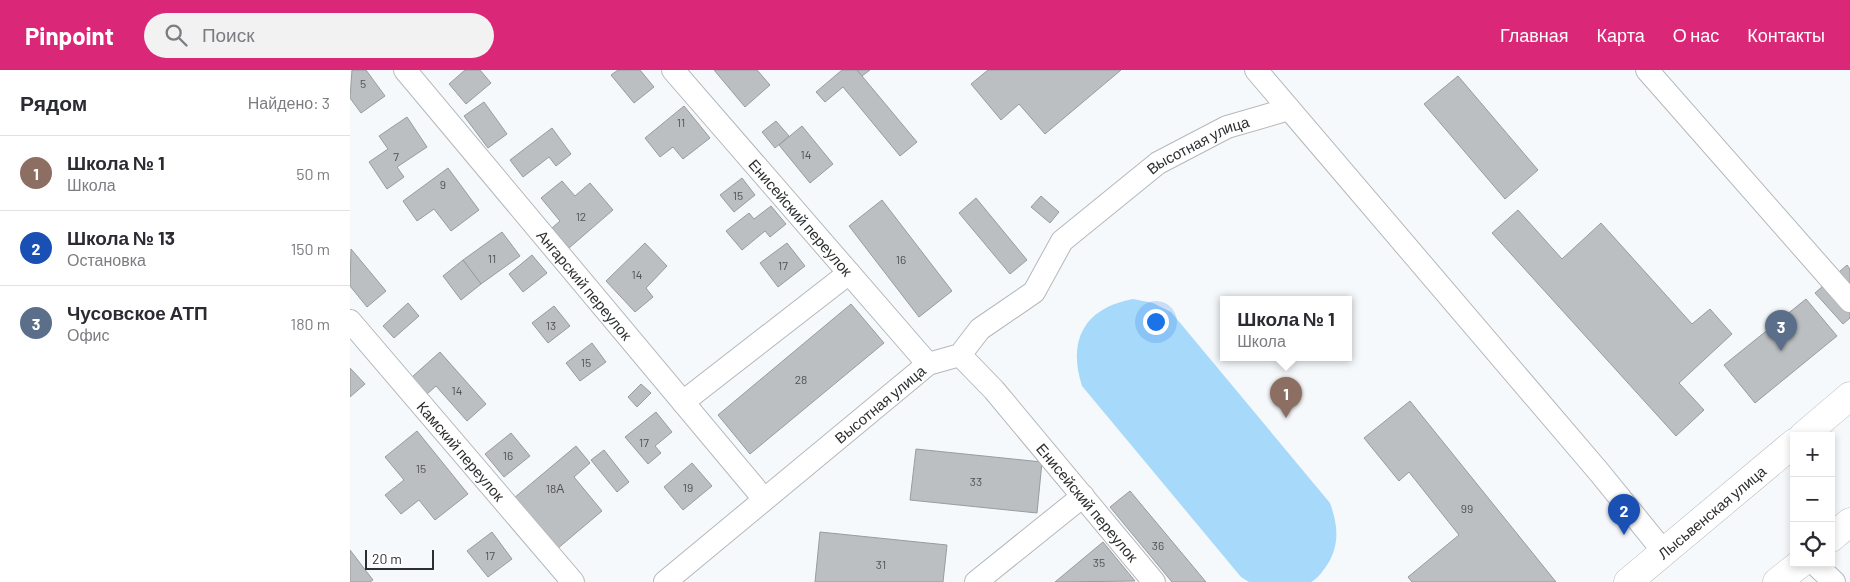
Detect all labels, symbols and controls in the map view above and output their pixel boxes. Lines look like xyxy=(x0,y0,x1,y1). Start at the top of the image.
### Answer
search box xyxy=(144,13,494,58)
text: Pinpoint xyxy=(25,21,114,50)
icon: search xyxy=(162,21,190,49)
text: Поиск xyxy=(202,23,255,46)
text: Главная xyxy=(1500,24,1569,46)
text: Карта xyxy=(1597,24,1645,46)
text: О нас xyxy=(1673,24,1719,46)
text: Контакты xyxy=(1747,24,1825,46)
house number: 5 xyxy=(360,76,366,90)
text: Рядом xyxy=(20,90,87,115)
text: Найдено: 3 xyxy=(248,93,330,112)
street label: Высотная улица xyxy=(1143,112,1252,178)
house number: 11 xyxy=(677,115,685,129)
house number: 14 xyxy=(801,147,811,161)
house number: 7 xyxy=(393,149,399,163)
text: Школа № 1 xyxy=(67,151,165,174)
street label: Енисейский переулок xyxy=(745,155,857,280)
text: 1 xyxy=(33,164,39,183)
text: 50 m xyxy=(296,164,330,183)
text: Школа xyxy=(67,175,116,194)
house number: 9 xyxy=(440,177,446,191)
house number: 15 xyxy=(733,188,743,202)
house number: 12 xyxy=(576,209,586,223)
text: Школа № 13 xyxy=(67,226,175,249)
street label: Ангарский переулок xyxy=(534,226,636,344)
text: 2 xyxy=(32,239,40,258)
text: 150 m xyxy=(291,239,330,258)
text: Остановка xyxy=(67,250,146,269)
house number: 11 xyxy=(488,251,496,265)
house number: 16 xyxy=(896,252,906,266)
house number: 17 xyxy=(778,258,788,272)
house number: 14 xyxy=(632,267,642,281)
popup xyxy=(1220,296,1352,361)
text: Чусовское АТП xyxy=(67,301,208,324)
text: Школа № 1 xyxy=(1237,307,1335,330)
your location xyxy=(1143,309,1169,335)
pin: 3 xyxy=(1765,310,1797,351)
text: 3 xyxy=(32,314,40,333)
text: 180 m xyxy=(291,314,330,333)
house number: 13 xyxy=(546,318,556,332)
text: Офис xyxy=(67,325,110,344)
text: Школа xyxy=(1237,331,1286,350)
house number: 15 xyxy=(581,355,591,369)
street label: Высотная улица xyxy=(831,361,929,447)
house number: 28 xyxy=(795,372,807,386)
pin: 1 xyxy=(1270,377,1302,418)
house number: 14 xyxy=(452,383,462,397)
street label: Камский переулок xyxy=(414,398,509,505)
map controls xyxy=(1790,432,1835,567)
button: + xyxy=(1790,432,1835,477)
house number: 17 xyxy=(639,435,649,449)
street label: Енисейский переулок xyxy=(1033,439,1142,566)
house number: 16 xyxy=(503,448,513,462)
house number: 15 xyxy=(416,461,426,475)
street label: Лысьвенская улица xyxy=(1654,461,1770,562)
house number: 33 xyxy=(970,474,982,488)
button: − xyxy=(1790,477,1835,522)
house number: 19 xyxy=(683,480,693,494)
house number: 18А xyxy=(546,481,564,495)
pin: 2 xyxy=(1608,494,1640,535)
house number: 99 xyxy=(1461,501,1473,515)
button: locate xyxy=(1790,522,1835,567)
house number: 36 xyxy=(1152,538,1164,552)
scale bar xyxy=(365,547,434,570)
house number: 17 xyxy=(485,548,495,562)
text: 20 m xyxy=(372,550,402,567)
house number: 35 xyxy=(1093,555,1105,569)
house number: 31 xyxy=(876,557,886,571)

